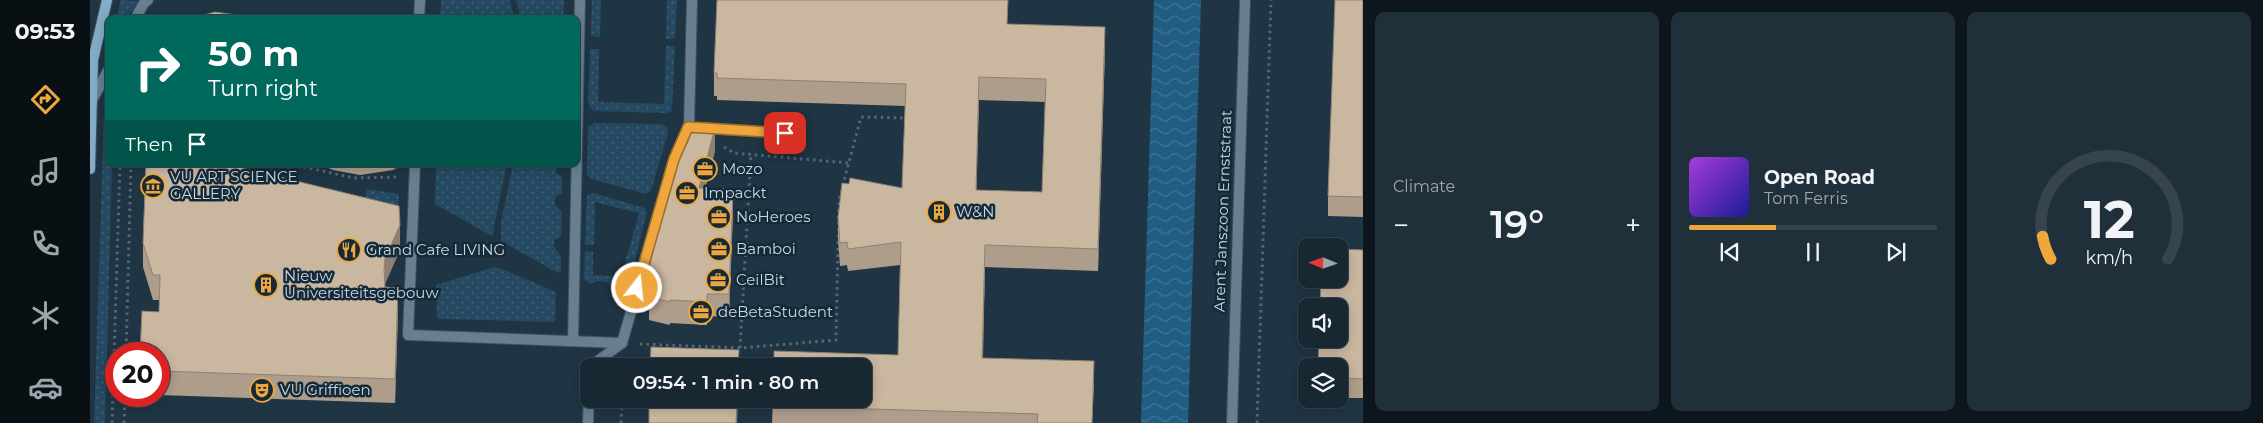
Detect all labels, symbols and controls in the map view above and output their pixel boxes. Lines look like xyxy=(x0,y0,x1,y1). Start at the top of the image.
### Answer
text: 09:53 xyxy=(15,18,75,45)
text: 50 m xyxy=(208,32,299,75)
icon: right xyxy=(125,35,190,100)
text: Turn right xyxy=(208,75,318,102)
icon: directions xyxy=(28,82,63,117)
street label: Arent Janszoon Ernststraat xyxy=(1209,110,1236,312)
pin xyxy=(764,112,806,154)
icon: arrive xyxy=(771,119,799,147)
icon: arrive xyxy=(183,130,211,158)
text: Then xyxy=(125,133,173,156)
icon: music xyxy=(28,154,63,189)
office icon: Mozo xyxy=(692,156,718,182)
place label: Mozo xyxy=(722,159,763,178)
text: Open Road xyxy=(1764,166,1875,189)
place label: VU ART SCIENCE GALLERY xyxy=(170,167,298,203)
museum icon: VU ART SCIENCE GALLERY xyxy=(140,173,166,199)
text: Climate xyxy=(1393,177,1455,196)
office icon: Impackt xyxy=(674,180,700,206)
place label: Impackt xyxy=(704,183,767,202)
text: 12 xyxy=(2083,188,2135,251)
text: Tom Ferris xyxy=(1764,189,1848,208)
building icon: W&N xyxy=(926,199,952,225)
text: 19° xyxy=(1490,201,1544,248)
place label: W&N xyxy=(956,202,994,221)
office icon: NoHeroes xyxy=(706,204,732,230)
place label: NoHeroes xyxy=(736,207,810,226)
text: − xyxy=(1393,208,1409,242)
text: + xyxy=(1625,208,1641,242)
icon: phone xyxy=(28,226,63,261)
office icon: Bamboi xyxy=(706,236,732,262)
restaurant icon: Grand Cafe LIVING xyxy=(336,237,362,263)
north arrow xyxy=(1298,238,1348,288)
map controls xyxy=(1298,238,1348,408)
icon: previous xyxy=(1716,238,1744,266)
icon: pause xyxy=(1799,238,1827,266)
icon: next xyxy=(1882,238,1910,266)
place label: Bamboi xyxy=(736,239,796,258)
place label: Grand Cafe LIVING xyxy=(366,240,505,259)
text: km/h xyxy=(2085,247,2133,268)
position arrow xyxy=(610,261,662,313)
place label: Nieuw Universiteitsgebouw xyxy=(284,266,439,302)
office icon: CeilBit xyxy=(705,267,731,293)
place label: CeilBit xyxy=(736,270,785,289)
building icon: Nieuw Universiteitsgebouw xyxy=(253,272,279,298)
icon: climate xyxy=(28,298,63,333)
button: sound xyxy=(1298,298,1348,348)
office icon: deBetaStudent xyxy=(688,299,714,325)
place label: deBetaStudent xyxy=(718,302,833,321)
speed limit sign: 20 xyxy=(105,342,170,407)
button: layers xyxy=(1298,358,1348,408)
icon: car xyxy=(28,370,63,405)
text: 09:54 · 1 min · 80 m xyxy=(633,371,819,394)
theatre icon: VU Griffioen xyxy=(249,377,275,403)
place label: VU Griffioen xyxy=(280,380,371,399)

